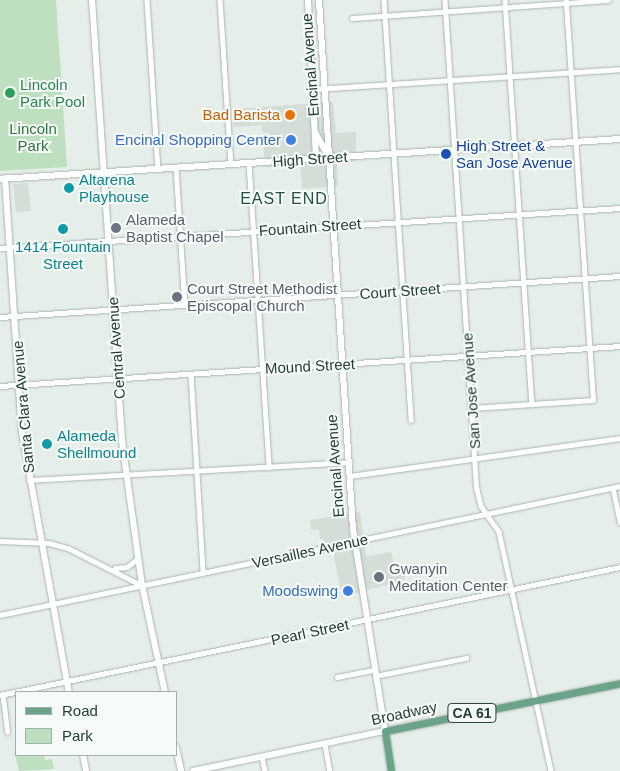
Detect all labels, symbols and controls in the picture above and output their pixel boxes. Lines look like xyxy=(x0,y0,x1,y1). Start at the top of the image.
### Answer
street label: Encinal Avenue xyxy=(297,13,323,117)
place label: Lincoln Park Pool xyxy=(20,75,85,110)
marker: Lincoln Park Pool xyxy=(4,87,16,99)
place label: Bad Barista xyxy=(202,106,280,124)
marker: Bad Barista xyxy=(284,109,296,121)
park label: Lincoln Park xyxy=(9,119,57,154)
place label: Encinal Shopping Center xyxy=(115,131,281,149)
marker: Encinal Shopping Center xyxy=(285,134,297,146)
place label: High Street & San Jose Avenue xyxy=(456,136,573,171)
street label: High Street xyxy=(272,147,348,171)
marker: High Street & San Jose Avenue xyxy=(440,148,452,160)
place label: Altarena Playhouse xyxy=(79,170,149,205)
marker: Altarena Playhouse xyxy=(63,182,75,194)
district label: EAST END xyxy=(239,189,329,209)
place label: Alameda Baptist Chapel xyxy=(126,210,224,245)
street label: Fountain Street xyxy=(258,214,362,240)
marker: Alameda Baptist Chapel xyxy=(110,222,122,234)
marker: 1414 Fountain Street xyxy=(57,223,69,235)
place label: 1414 Fountain Street xyxy=(15,237,111,272)
place label: Court Street Methodist Episcopal Church xyxy=(187,279,337,314)
street label: Court Street xyxy=(359,279,441,303)
marker: Court Street Methodist Episcopal Church xyxy=(171,291,183,303)
street label: Central Avenue xyxy=(103,296,129,400)
street label: San Jose Avenue xyxy=(458,332,484,450)
street label: Santa Clara Avenue xyxy=(8,339,38,475)
street label: Mound Street xyxy=(265,355,355,377)
street label: Encinal Avenue xyxy=(322,414,348,518)
place label: Alameda Shellmound xyxy=(57,426,136,461)
marker: Alameda Shellmound xyxy=(41,438,53,450)
street label: Versailles Avenue xyxy=(250,530,370,572)
place label: Gwanyin Meditation Center xyxy=(389,559,507,594)
marker: Gwanyin Meditation Center xyxy=(373,571,385,583)
place label: Moodswing xyxy=(262,582,338,600)
marker: Moodswing xyxy=(342,585,354,597)
street label: Pearl Street xyxy=(269,615,351,649)
legend xyxy=(15,691,178,756)
street label: Broadway xyxy=(370,697,438,729)
road number: CA 61 xyxy=(447,701,497,724)
text: Road xyxy=(62,702,98,719)
text: Park xyxy=(62,727,93,744)

